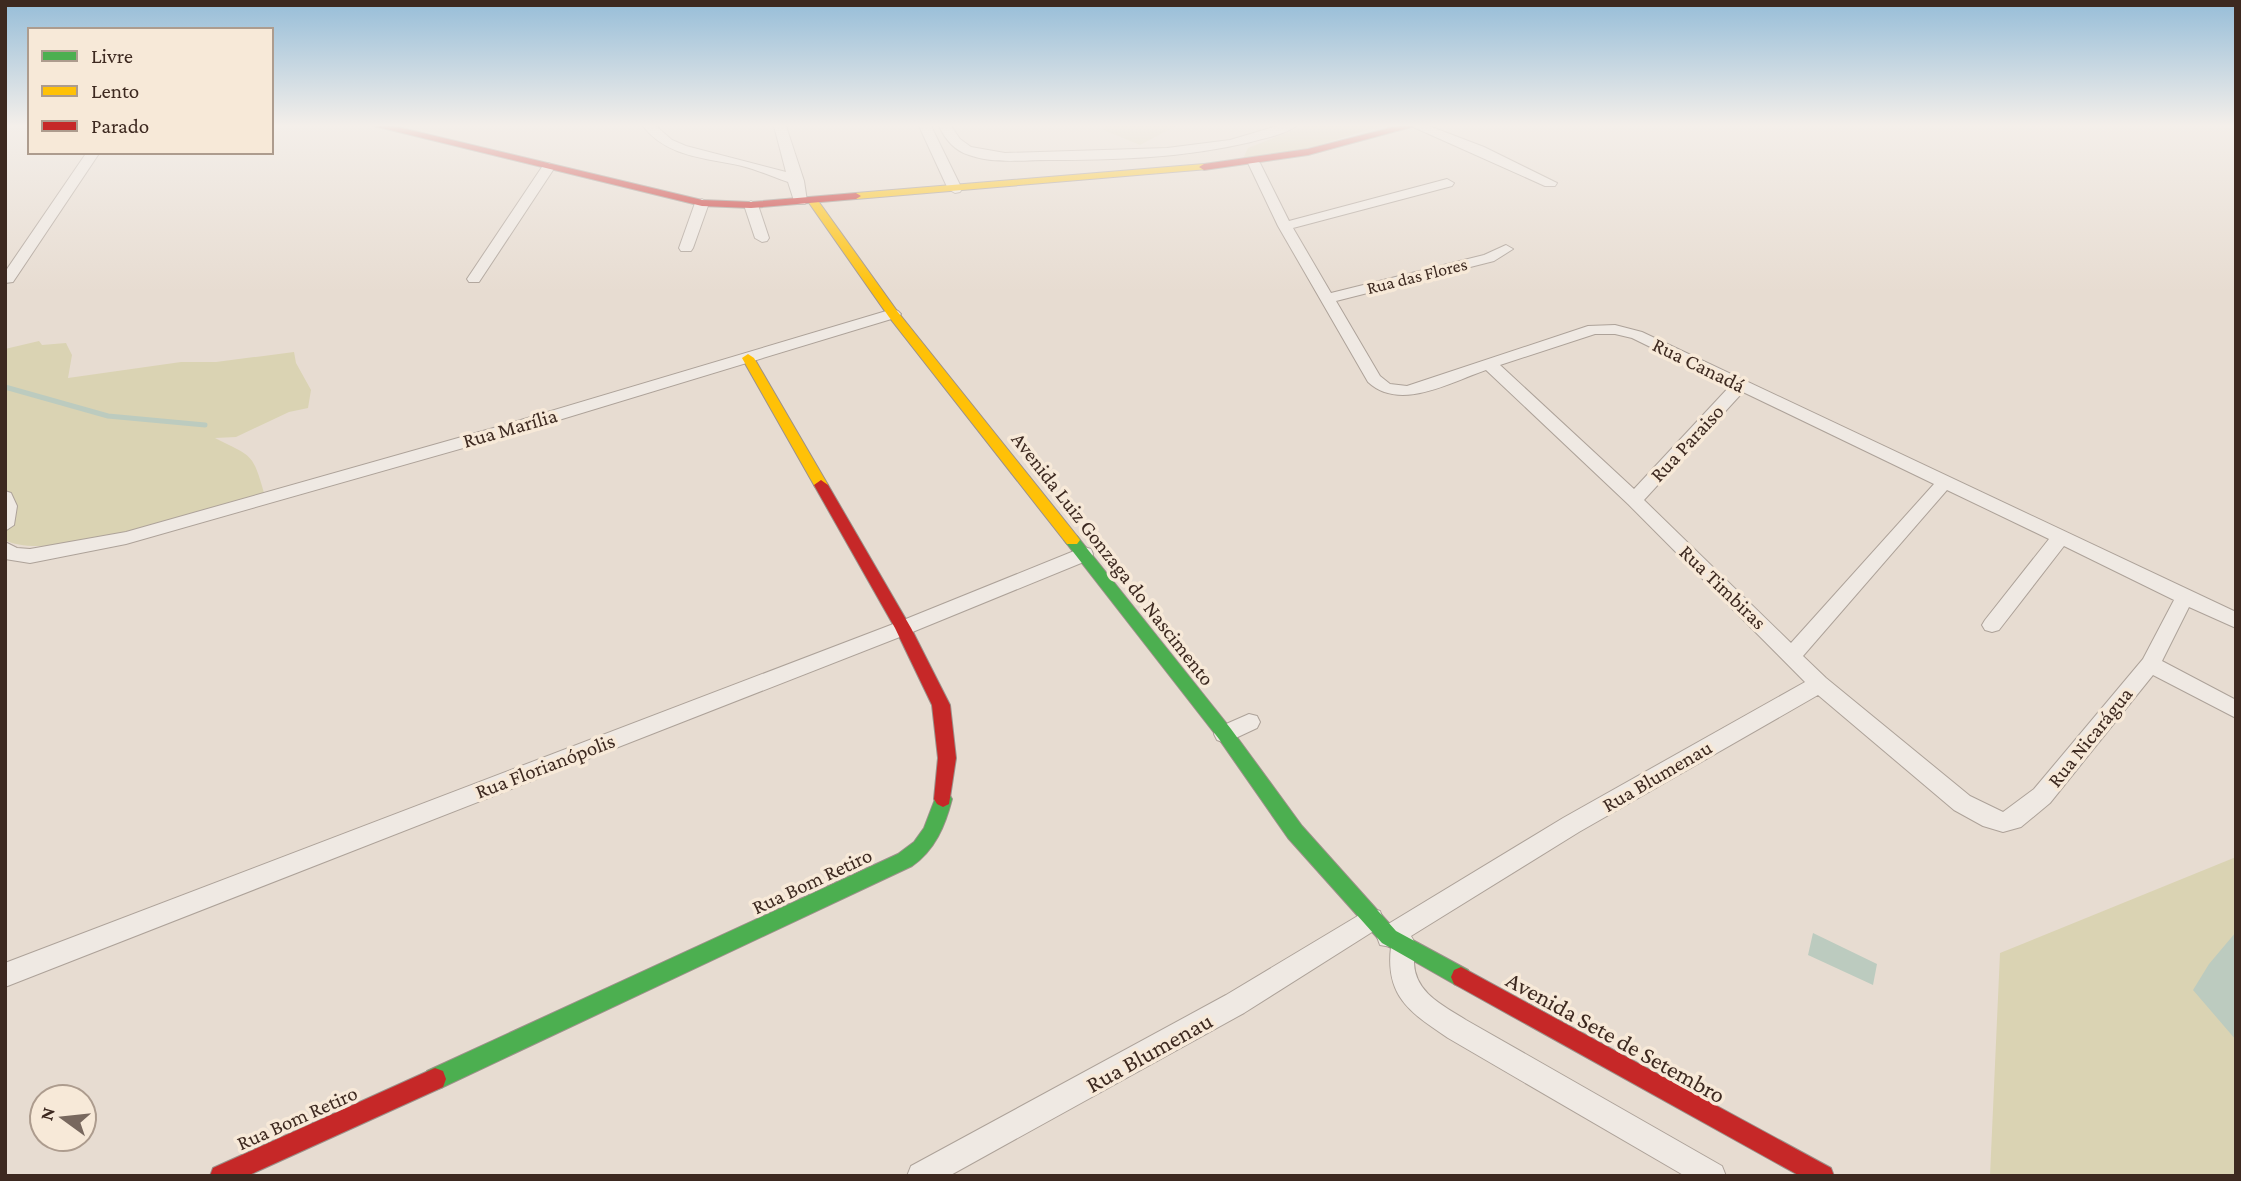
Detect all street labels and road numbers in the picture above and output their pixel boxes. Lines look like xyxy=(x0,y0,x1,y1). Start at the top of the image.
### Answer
street label: Rua das Flores xyxy=(1365,254,1469,298)
street label: Rua Canadá xyxy=(1649,332,1749,398)
street label: Rua Paraiso xyxy=(1645,399,1729,487)
street label: Rua Marília xyxy=(460,403,560,453)
street label: Avenida Luiz Gonzaga do Nascimento xyxy=(1007,428,1219,690)
street label: Rua Timbiras xyxy=(1675,540,1771,634)
street label: Rua Nicarágua xyxy=(2042,682,2138,792)
street label: Rua Florianópolis xyxy=(472,728,618,804)
street label: Rua Blumenau xyxy=(1598,735,1716,817)
street label: Rua Bom Retiro xyxy=(748,843,876,919)
street label: Avenida Sete de Setembro xyxy=(1502,966,1730,1108)
street label: Rua Blumenau xyxy=(1081,1006,1217,1098)
street label: Rua Bom Retiro xyxy=(233,1081,361,1155)

